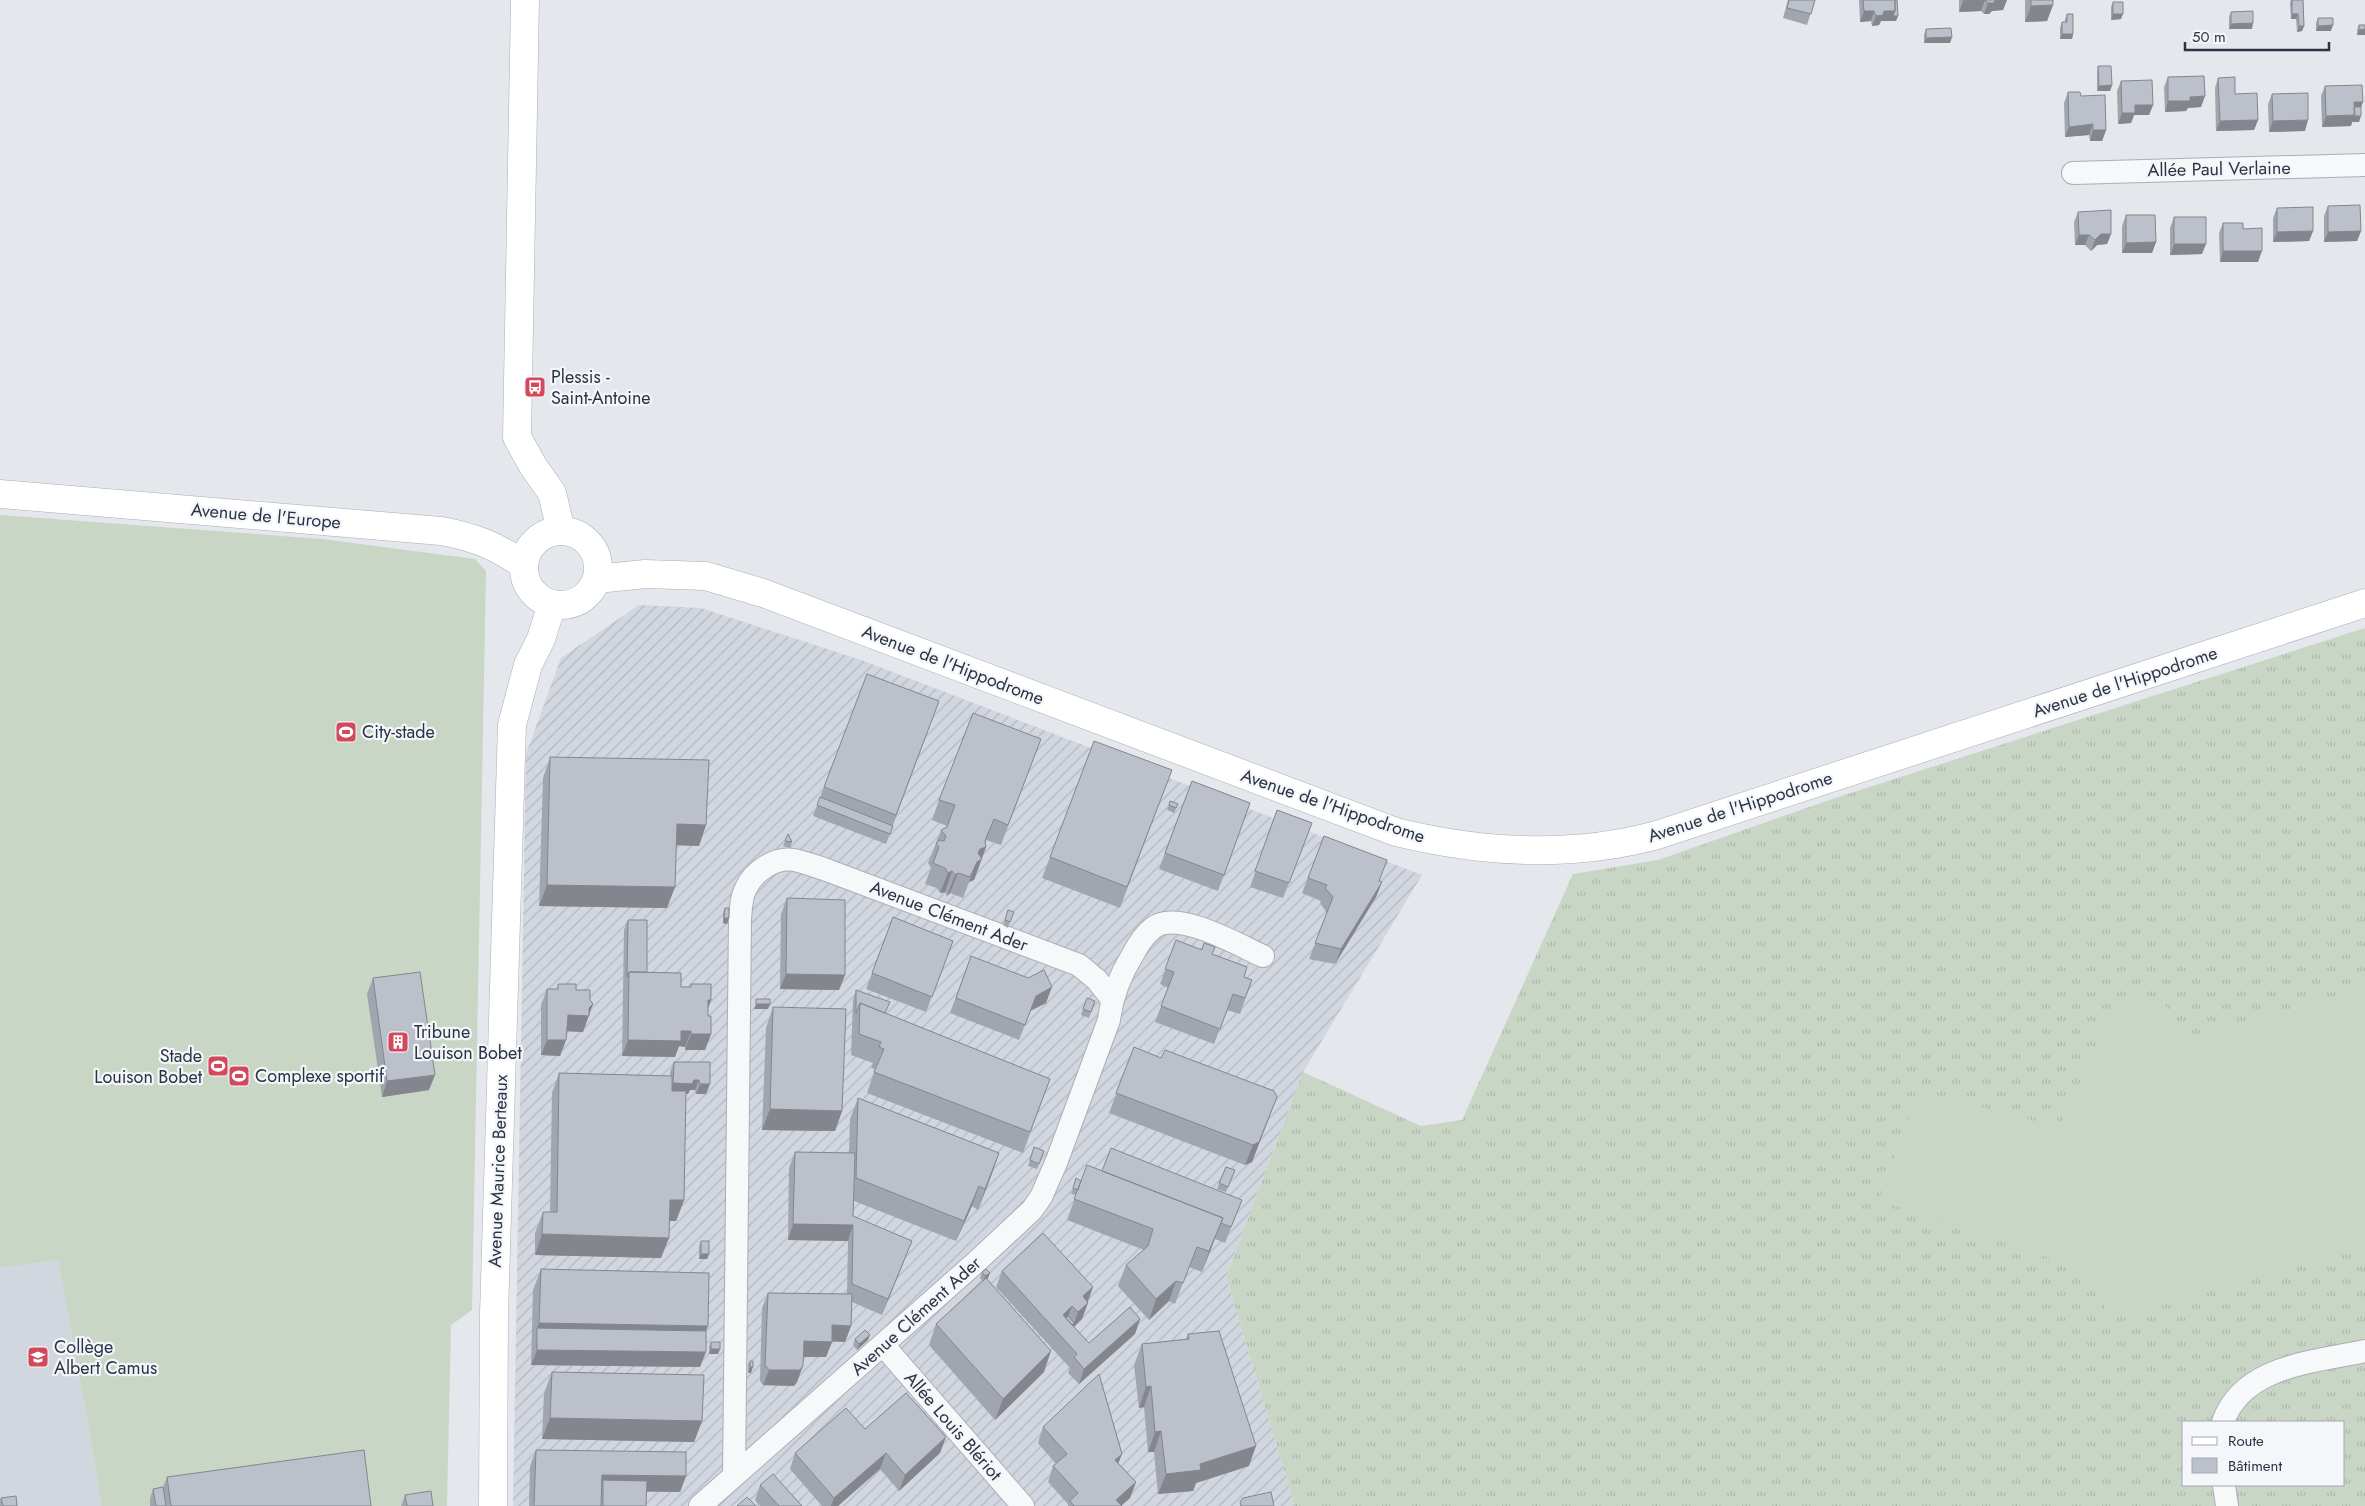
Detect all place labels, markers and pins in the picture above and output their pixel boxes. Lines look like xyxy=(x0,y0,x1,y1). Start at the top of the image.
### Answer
place label: Plessis - Saint-Antoine xyxy=(551,364,651,411)
bus stop icon: Plessis - Saint-Antoine xyxy=(523,375,547,399)
place label: City-stade xyxy=(362,719,435,745)
sports icon: City-stade xyxy=(334,720,358,744)
place label: Tribune Louison Bobet xyxy=(414,1019,522,1066)
building icon: Tribune Louison Bobet xyxy=(386,1030,410,1054)
place label: Stade Louison Bobet xyxy=(94,1043,203,1090)
sports icon: Stade Louison Bobet xyxy=(206,1054,230,1078)
place label: Complexe sportif xyxy=(255,1063,385,1089)
sports icon: Complexe sportif xyxy=(227,1064,251,1088)
place label: Collège Albert Camus xyxy=(54,1334,157,1381)
school or university icon: Collège Albert Camus xyxy=(26,1345,50,1369)

